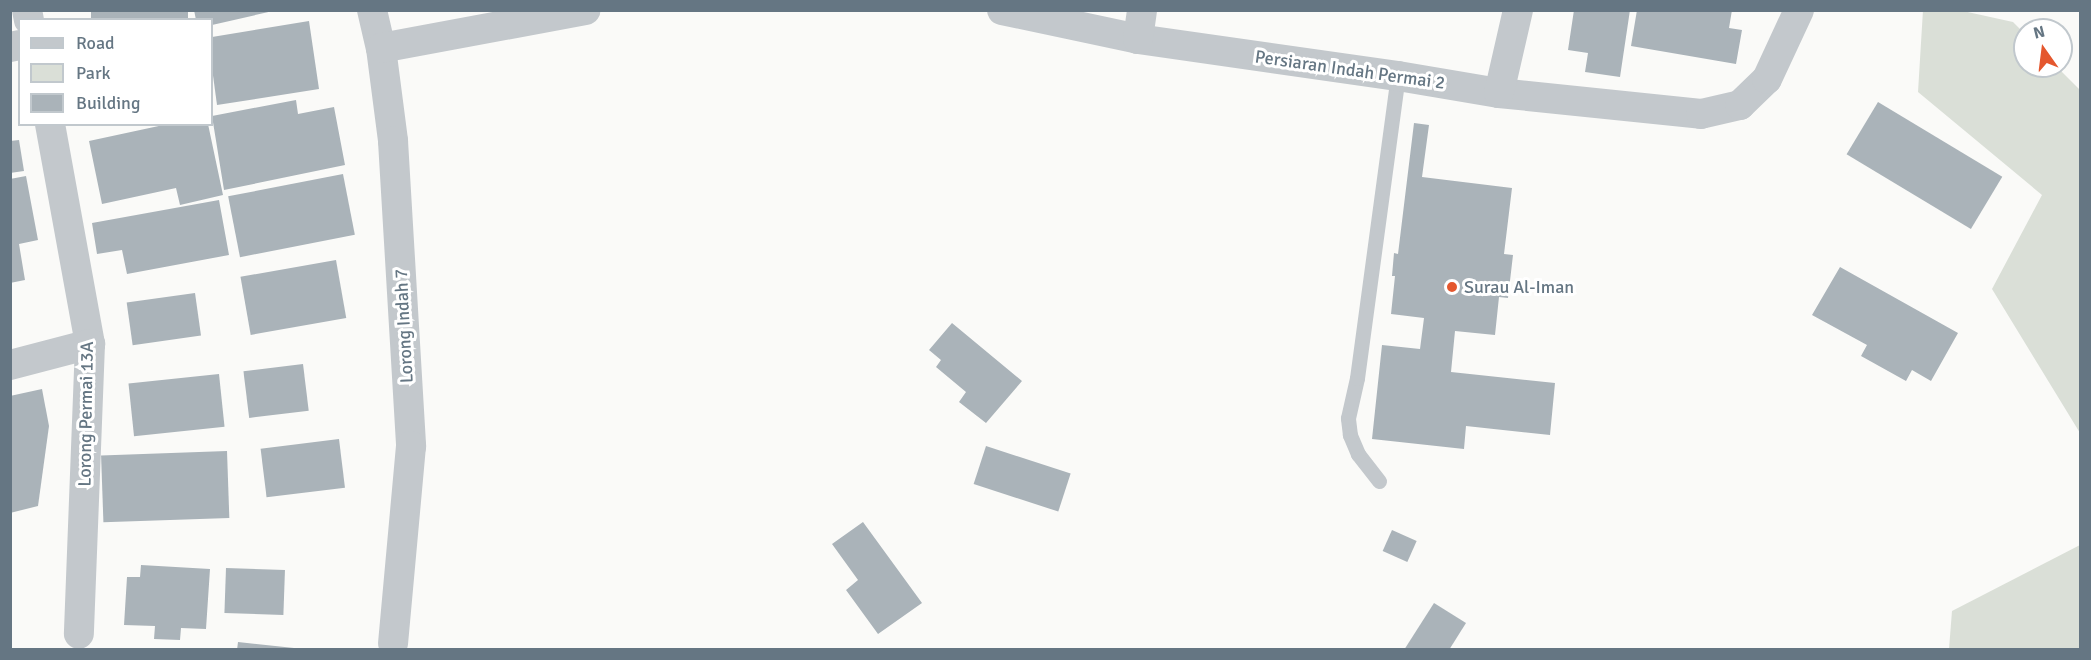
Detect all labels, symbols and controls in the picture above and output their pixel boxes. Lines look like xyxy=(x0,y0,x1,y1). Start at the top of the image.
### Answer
legend xyxy=(18,18,213,126)
north arrow xyxy=(2013,18,2073,78)
text: N xyxy=(2031,21,2047,44)
text: Road xyxy=(76,32,115,54)
street label: Persiaran Indah Permai 2 xyxy=(1254,46,1446,94)
text: Park xyxy=(76,62,111,84)
text: Building xyxy=(76,92,140,114)
street label: Lorong Indah 7 xyxy=(390,268,418,384)
place label: Surau Al-Iman xyxy=(1464,276,1574,298)
marker: Surau Al-Iman xyxy=(1445,280,1459,294)
street label: Lorong Permai 13A xyxy=(74,341,98,487)

